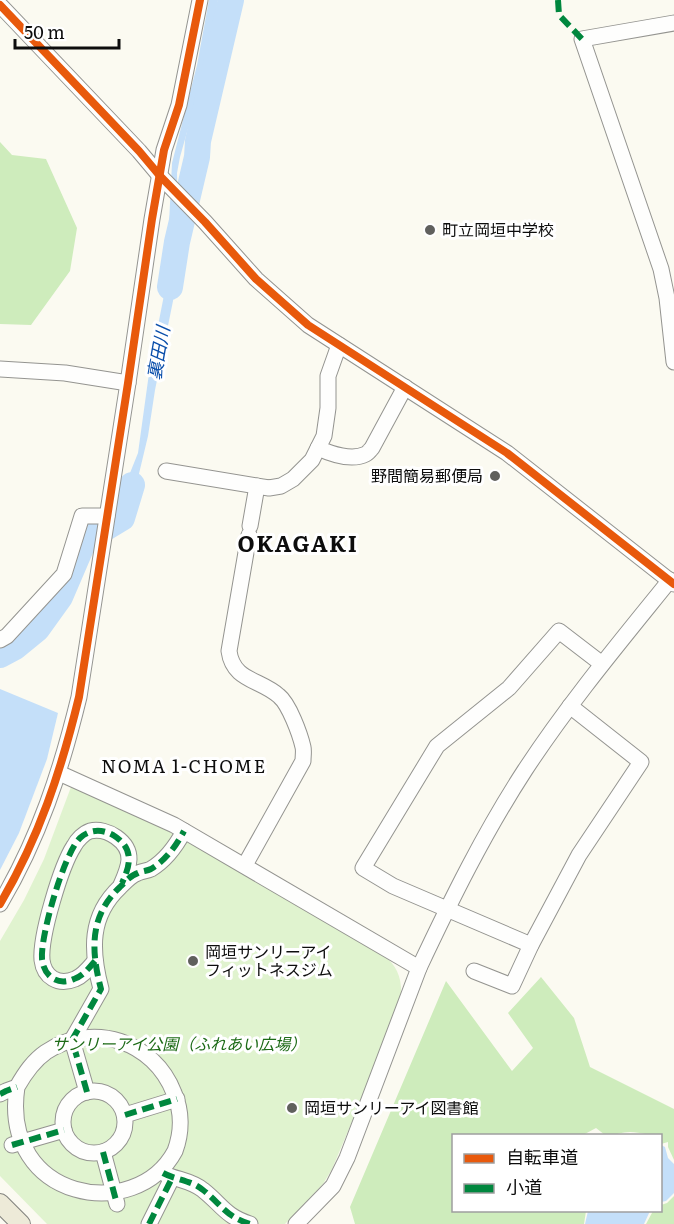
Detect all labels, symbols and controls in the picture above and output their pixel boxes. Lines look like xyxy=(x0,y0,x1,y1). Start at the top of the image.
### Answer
scale bar xyxy=(15,12,118,50)
text: 50 m xyxy=(24,18,65,45)
place label: 町立岡垣中学校 xyxy=(442,217,554,241)
marker: 町立岡垣中学校 xyxy=(423,223,437,237)
water label: 裏田川 xyxy=(140,322,176,382)
place label: 野間簡易郵便局 xyxy=(371,463,483,487)
marker: 野間簡易郵便局 xyxy=(488,469,502,483)
district label: OKAGAKI xyxy=(238,526,358,559)
district label: NOMA 1-CHOME xyxy=(101,752,267,779)
place label: 岡垣サンリーアイ フィットネスジム xyxy=(205,939,333,981)
marker: 岡垣サンリーアイ フィットネスジム xyxy=(186,954,200,968)
park label: サンリーアイ公園（ふれあい広場） xyxy=(52,1031,306,1055)
place label: 岡垣サンリーアイ図書館 xyxy=(304,1095,479,1119)
marker: 岡垣サンリーアイ図書館 xyxy=(285,1101,299,1115)
legend xyxy=(452,1134,662,1212)
text: 自転車道 xyxy=(506,1143,578,1170)
text: 小道 xyxy=(506,1173,542,1200)

